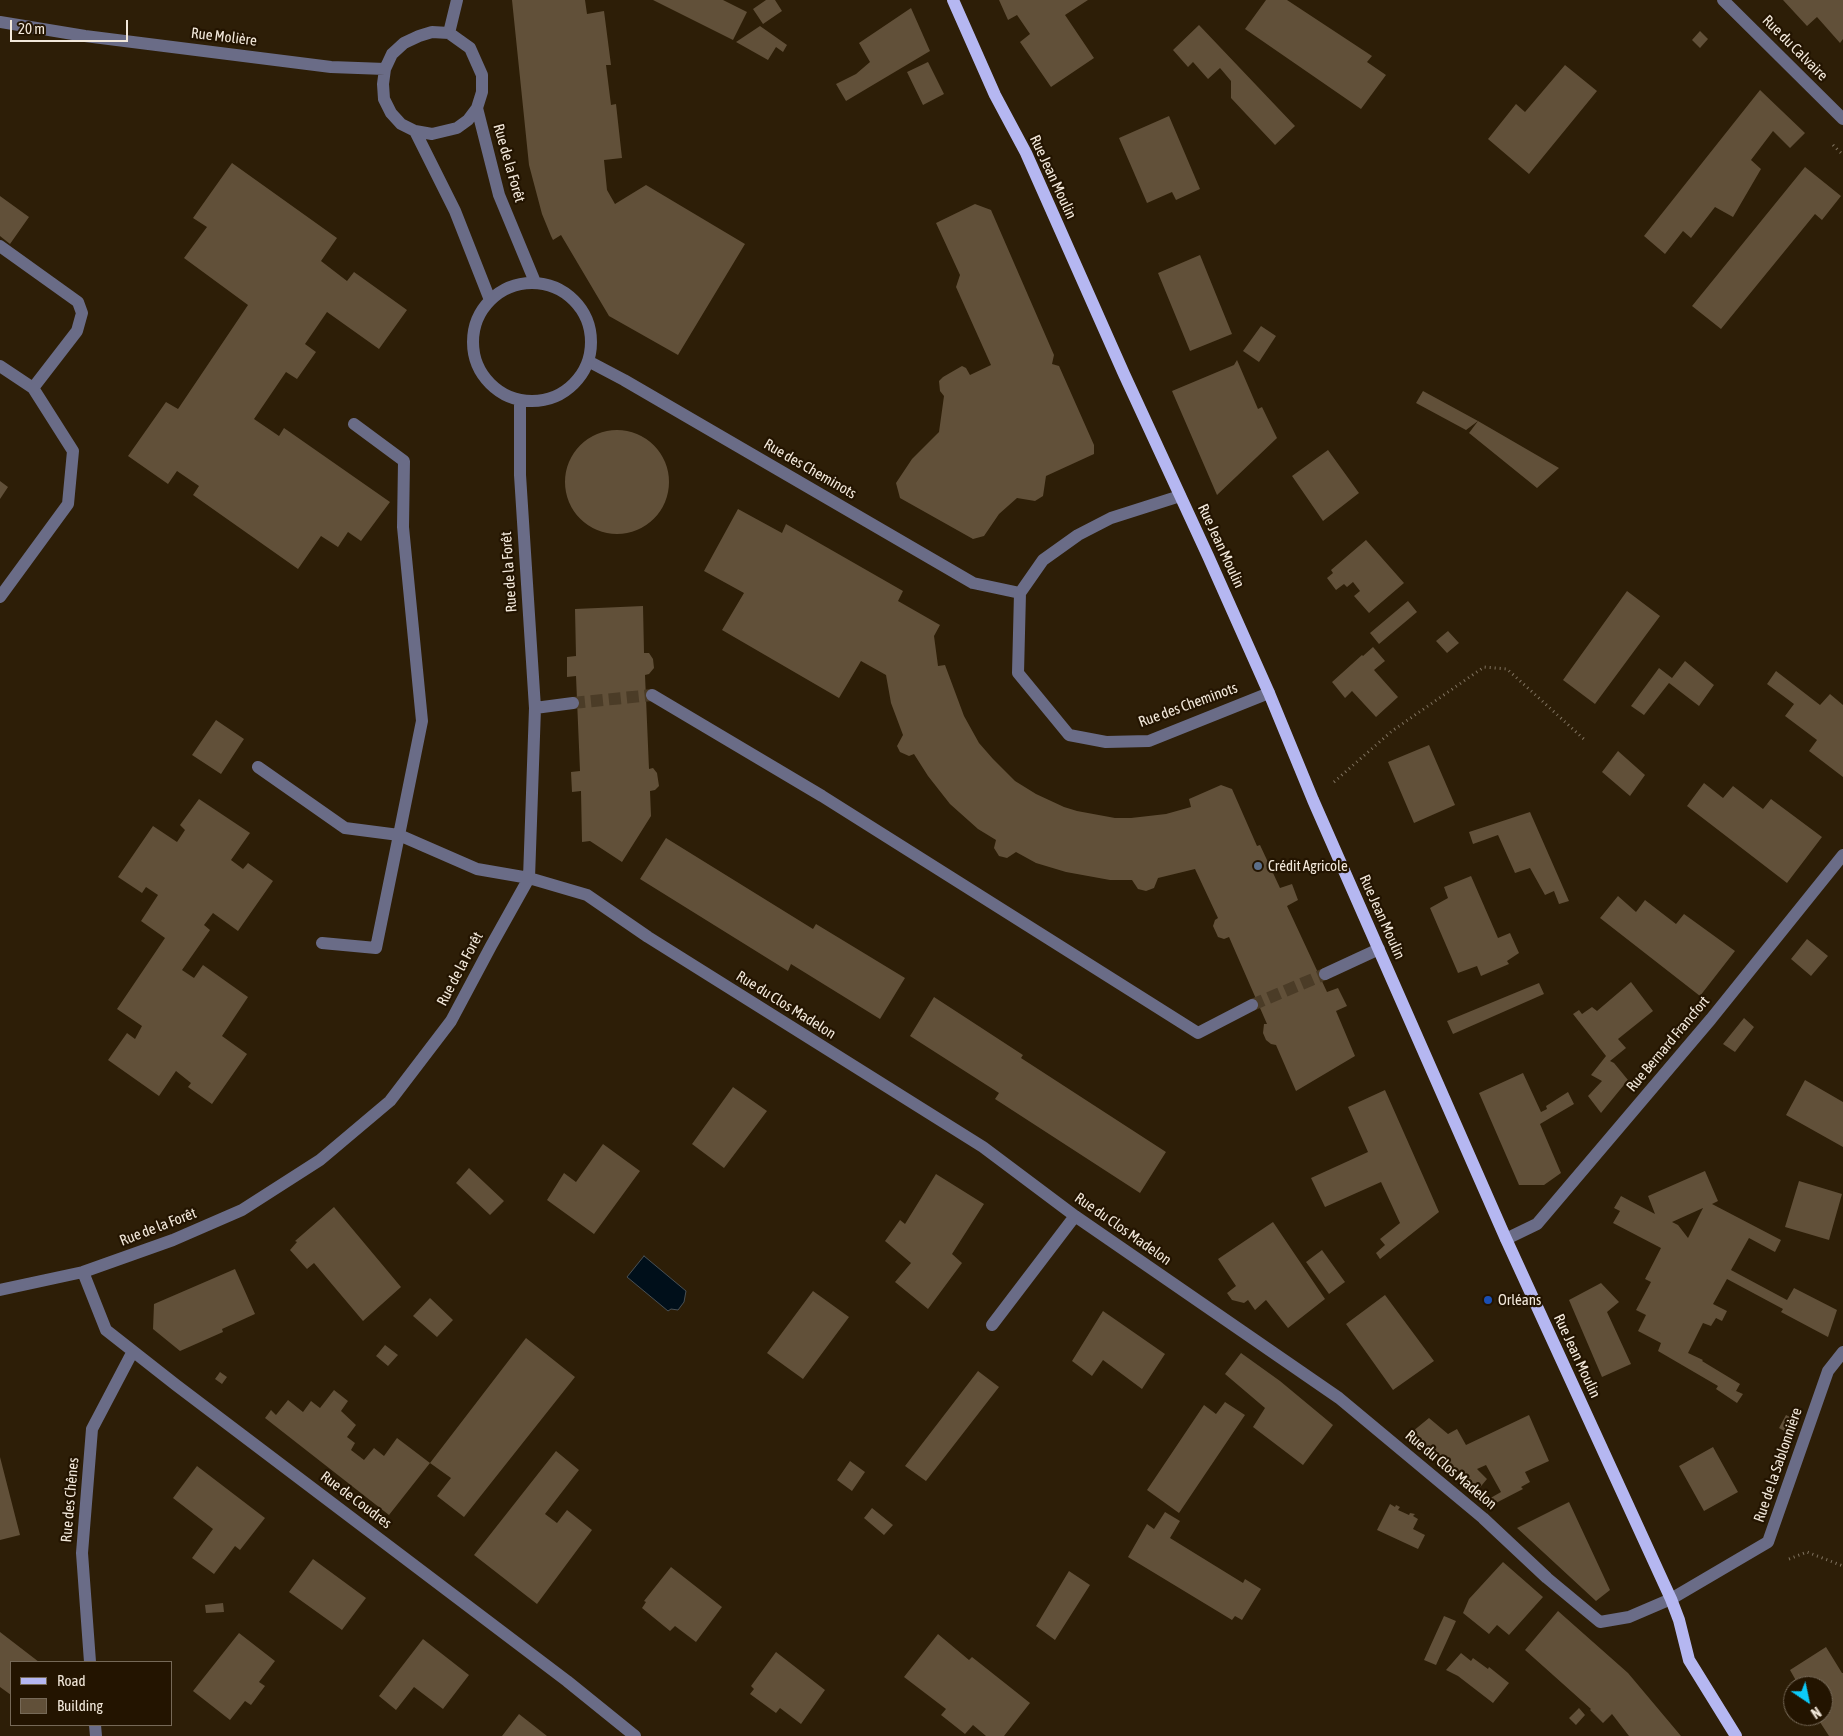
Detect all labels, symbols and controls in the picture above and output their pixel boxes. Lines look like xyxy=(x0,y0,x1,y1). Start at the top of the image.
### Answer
scale bar xyxy=(12,10,130,42)
street label: Rue du Calvaire xyxy=(1758,11,1832,85)
text: 20 m xyxy=(18,20,45,37)
street label: Rue Molière xyxy=(190,24,258,50)
street label: Rue de la Forêt xyxy=(489,122,529,204)
street label: Rue Jean Moulin xyxy=(1026,132,1080,222)
street label: Rue des Cheminots xyxy=(761,435,859,503)
street label: Rue Jean Moulin xyxy=(1194,501,1248,591)
street label: Rue de la Forêt xyxy=(497,531,521,613)
street label: Rue des Cheminots xyxy=(1136,679,1240,731)
place label: Crédit Agricole xyxy=(1268,857,1348,875)
marker: Crédit Agricole xyxy=(1252,860,1264,872)
street label: Rue Jean Moulin xyxy=(1355,872,1409,962)
street label: Rue de la Forêt xyxy=(433,929,487,1009)
street label: Rue du Clos Madelon xyxy=(733,967,839,1043)
street label: Rue Bernard Francfort xyxy=(1623,993,1713,1095)
street label: Rue du Clos Madelon xyxy=(1071,1189,1175,1269)
street label: Rue de la Forêt xyxy=(117,1204,199,1250)
place label: Orléans xyxy=(1498,1291,1541,1309)
marker: Orléans xyxy=(1482,1294,1494,1306)
street label: Rue Jean Moulin xyxy=(1550,1311,1604,1401)
street label: Rue de la Sablonnière xyxy=(1750,1405,1806,1525)
street label: Rue du Clos Madelon xyxy=(1402,1426,1500,1514)
street label: Rue des Chênes xyxy=(57,1457,83,1543)
street label: Rue de Coudres xyxy=(317,1467,395,1533)
legend xyxy=(10,1661,172,1726)
text: Road xyxy=(57,1672,86,1689)
north arrow xyxy=(1783,1676,1833,1726)
text: Building xyxy=(57,1697,103,1714)
text: N xyxy=(1808,1704,1824,1722)

